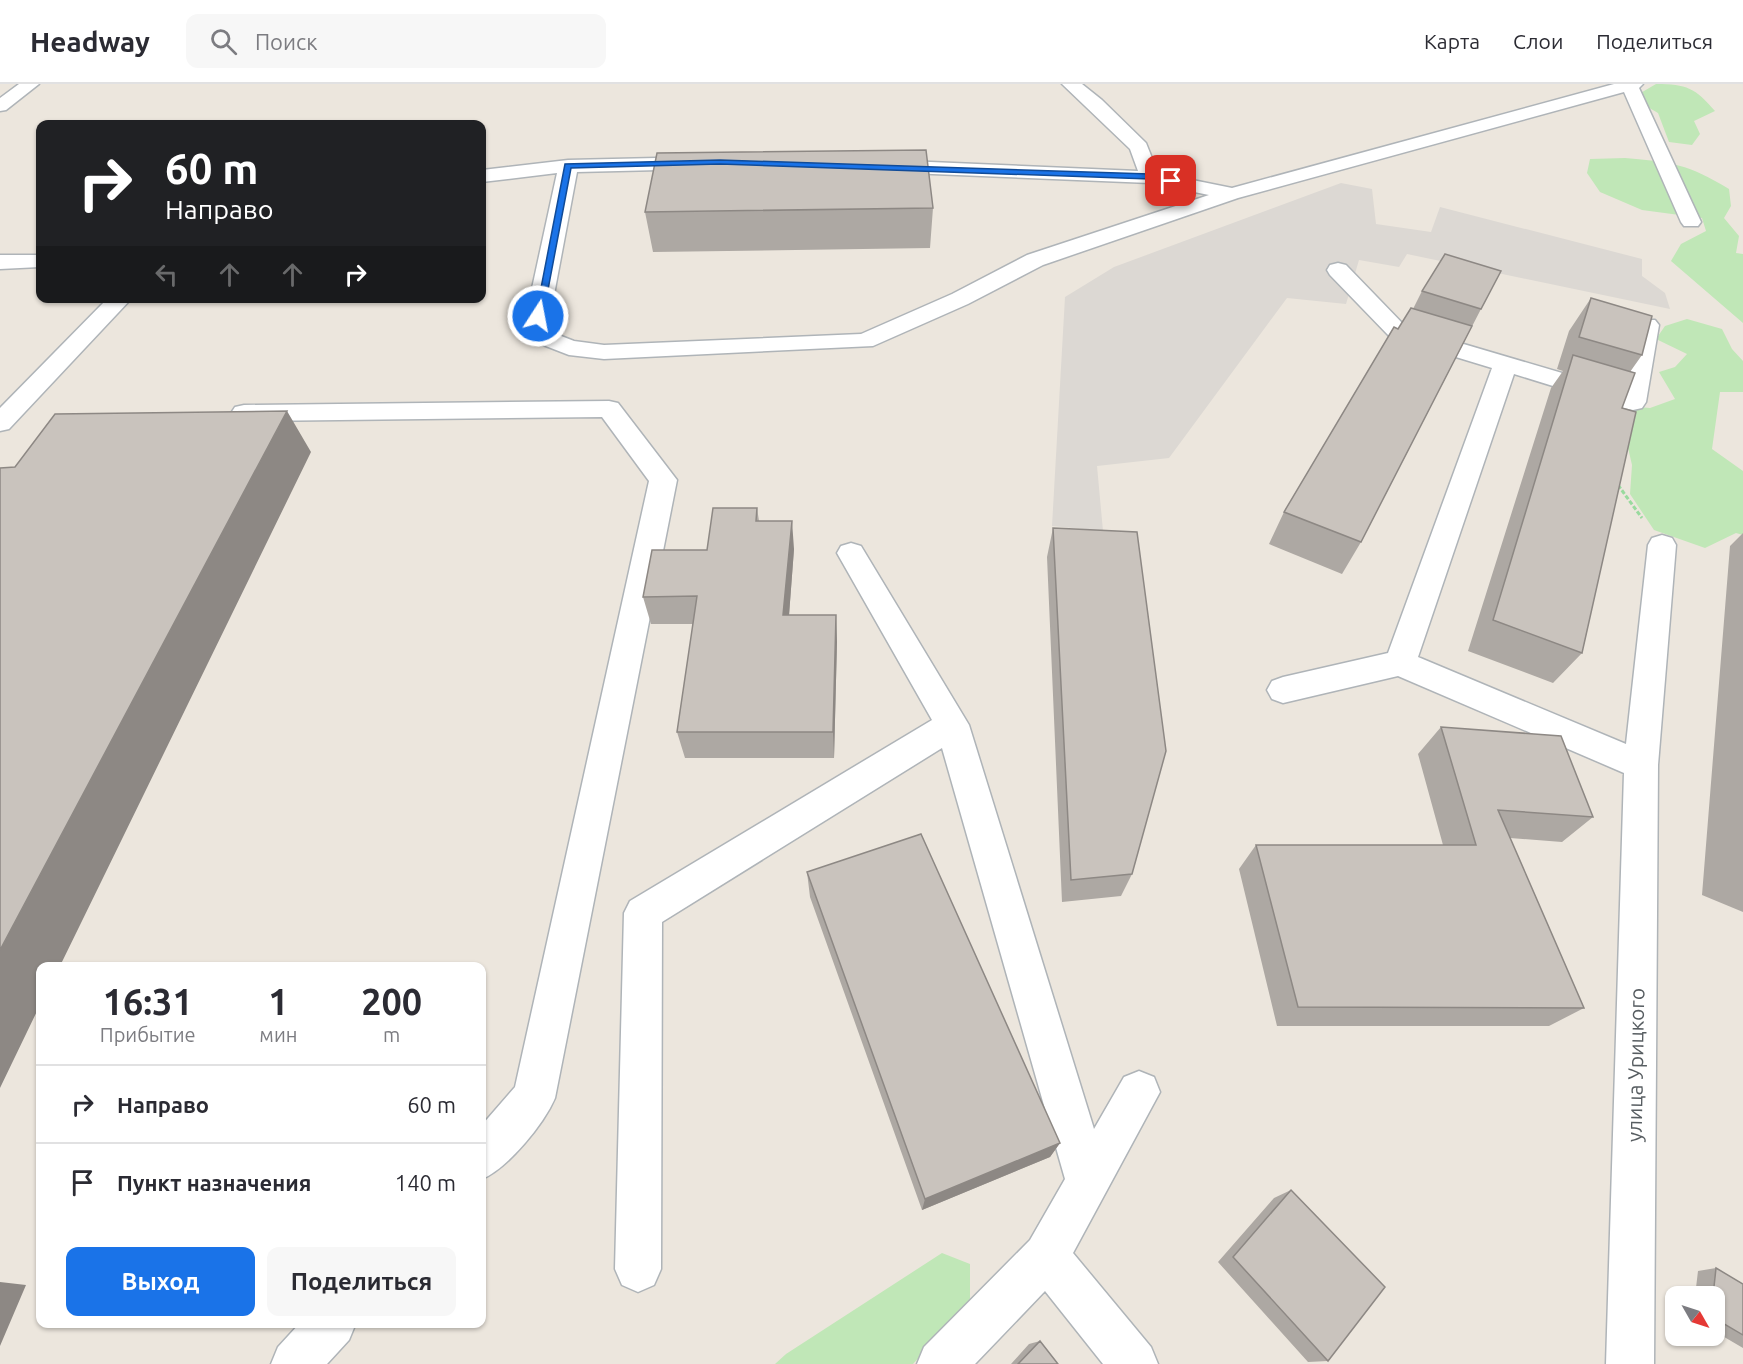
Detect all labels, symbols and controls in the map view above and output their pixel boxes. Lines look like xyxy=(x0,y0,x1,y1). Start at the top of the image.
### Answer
search box xyxy=(186,14,606,68)
icon: search xyxy=(207,25,240,58)
text: Headway xyxy=(30,26,150,57)
text: Поиск xyxy=(255,29,318,54)
text: Карта xyxy=(1424,29,1480,53)
text: Слои xyxy=(1513,29,1563,53)
text: Поделиться xyxy=(1596,29,1713,53)
icon: right xyxy=(66,144,144,222)
text: 60 m xyxy=(165,145,259,192)
pin xyxy=(1145,155,1196,206)
icon: arrive xyxy=(1154,164,1187,197)
text: Направо xyxy=(165,194,274,224)
icon: left xyxy=(150,258,183,291)
icon: ahead xyxy=(213,258,246,291)
icon: ahead xyxy=(276,258,309,291)
icon: right xyxy=(339,258,372,291)
position arrow xyxy=(506,284,570,348)
text: 16:31 xyxy=(103,981,193,1022)
text: 1 xyxy=(268,981,289,1022)
text: 200 xyxy=(361,981,422,1022)
street label: улица Урицкого xyxy=(1622,988,1648,1142)
text: Прибытие xyxy=(100,1023,196,1046)
text: мин xyxy=(259,1023,297,1046)
text: m xyxy=(383,1023,400,1046)
icon: right xyxy=(66,1088,99,1121)
text: Направо xyxy=(117,1092,209,1117)
text: 60 m xyxy=(407,1092,456,1117)
icon: arrive xyxy=(66,1166,99,1199)
text: Пункт назначения xyxy=(117,1170,311,1195)
text: 140 m xyxy=(395,1170,456,1195)
button: Выход xyxy=(66,1247,255,1316)
button: Поделиться xyxy=(267,1247,456,1316)
north arrow xyxy=(1665,1286,1725,1346)
map controls xyxy=(1665,1286,1725,1346)

